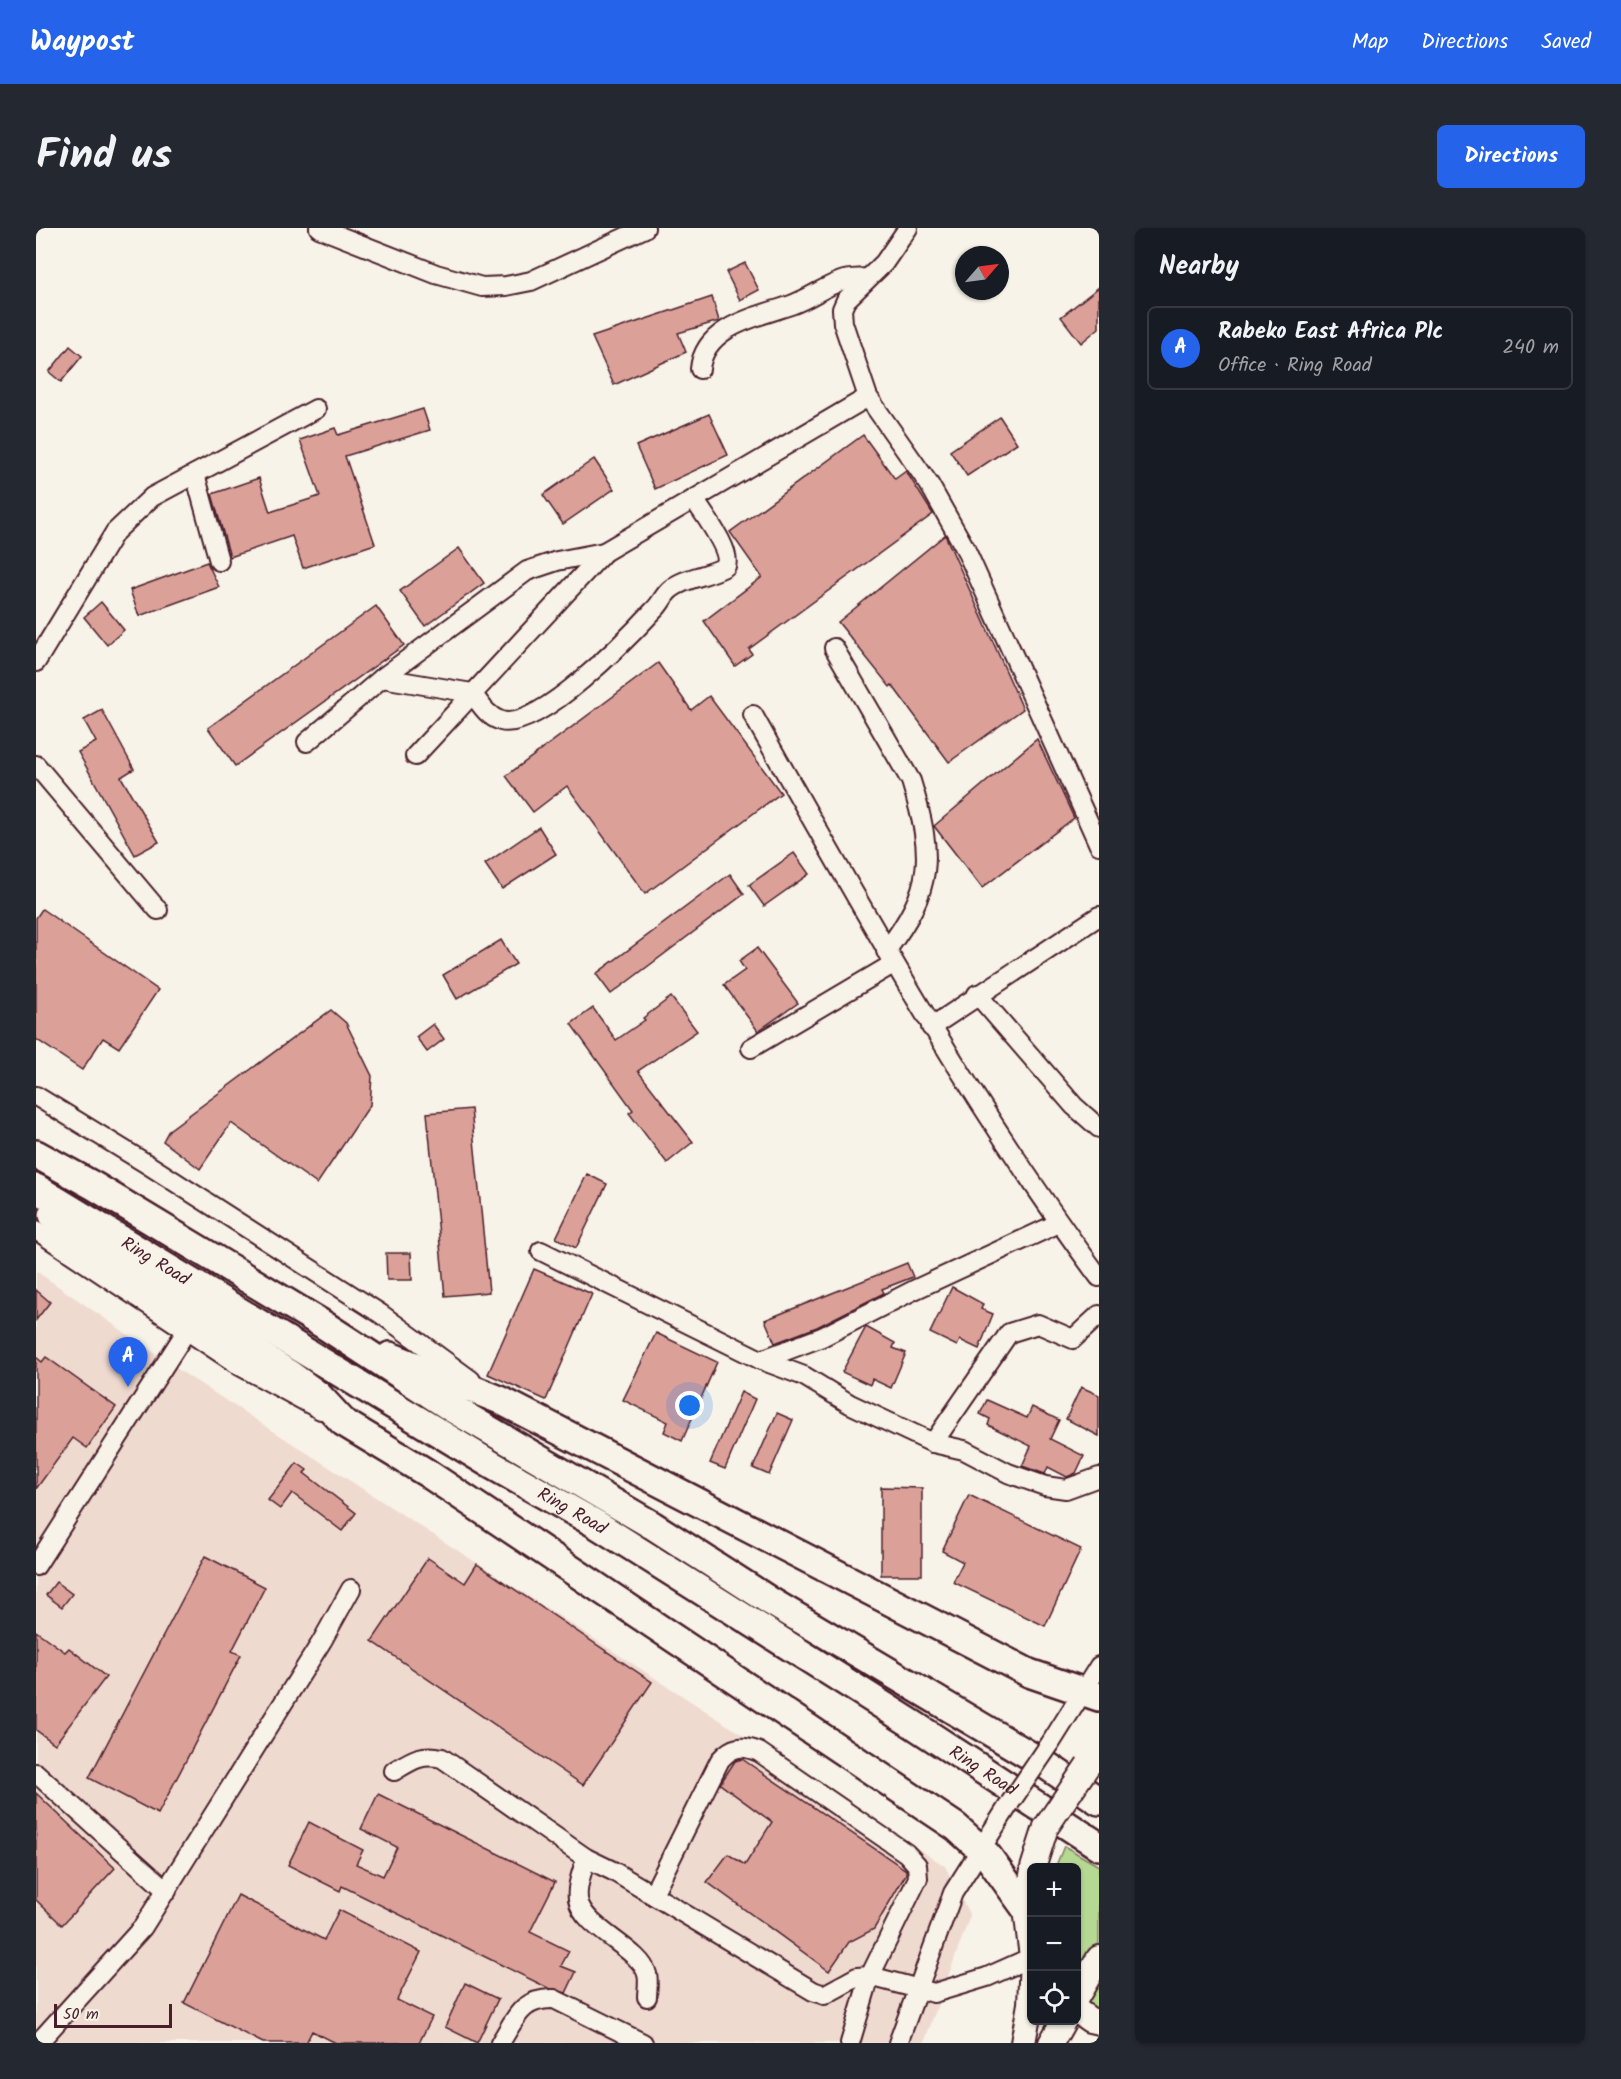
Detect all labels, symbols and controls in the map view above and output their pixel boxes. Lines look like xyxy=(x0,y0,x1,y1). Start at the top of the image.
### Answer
text: Waypost xyxy=(30,20,134,65)
text: Map xyxy=(1352,26,1388,59)
text: Directions xyxy=(1421,26,1508,59)
text: Saved xyxy=(1541,26,1591,59)
text: Find us xyxy=(36,123,172,190)
button: Directions xyxy=(1437,125,1585,188)
north arrow xyxy=(955,246,1009,300)
text: Nearby xyxy=(1159,246,1239,288)
text: Rabeko East Africa Plc xyxy=(1218,315,1443,350)
text: A xyxy=(1174,332,1187,364)
text: 240 m xyxy=(1502,332,1559,364)
text: Office · Ring Road xyxy=(1218,350,1372,382)
street label: Ring Road xyxy=(115,1230,196,1295)
pin: A xyxy=(108,1338,148,1387)
your location xyxy=(675,1391,704,1420)
street label: Ring Road xyxy=(531,1480,613,1544)
street label: Ring Road xyxy=(943,1738,1023,1805)
map controls xyxy=(1027,1863,1081,2025)
button: + xyxy=(1027,1863,1081,1917)
button: − xyxy=(1027,1917,1081,1971)
button: locate xyxy=(1027,1971,1081,2025)
scale bar xyxy=(54,2001,172,2028)
text: 50 m xyxy=(63,2002,99,2027)

